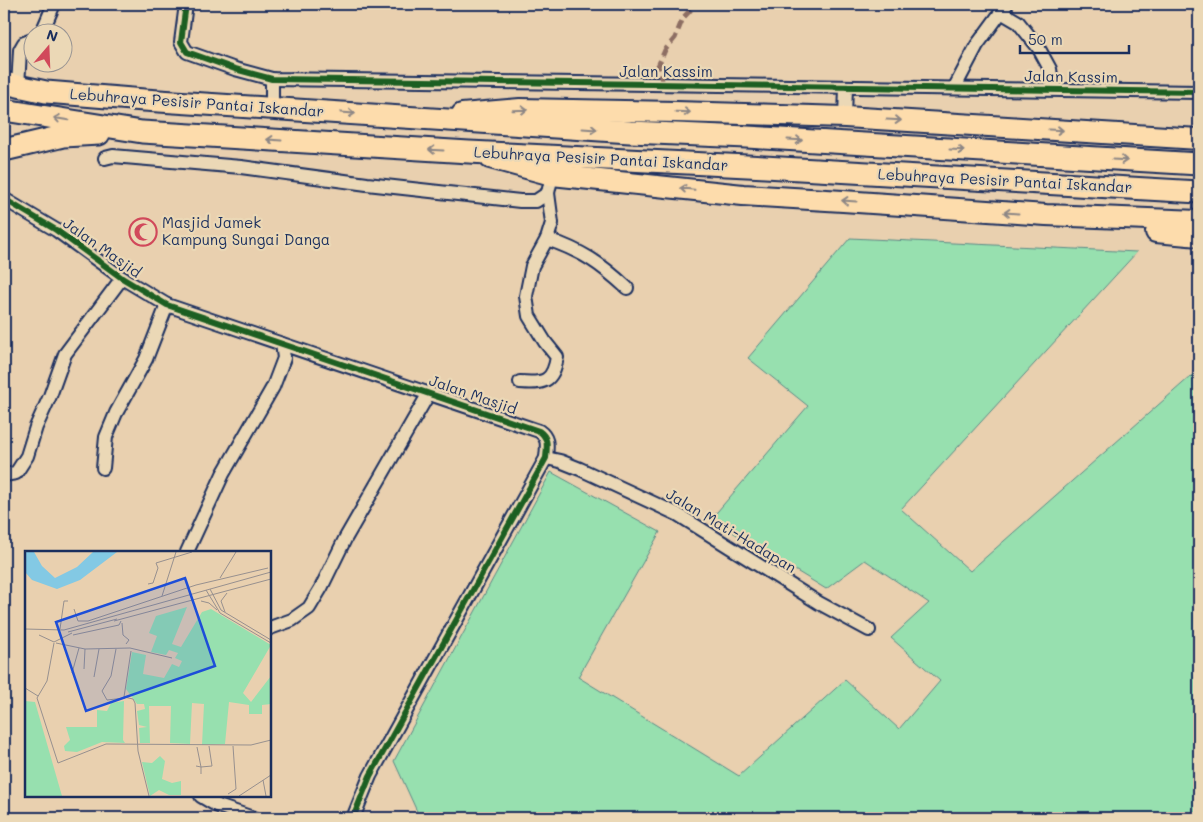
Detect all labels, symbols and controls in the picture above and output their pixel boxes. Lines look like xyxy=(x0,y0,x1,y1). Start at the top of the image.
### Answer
north arrow xyxy=(22,22,72,72)
scale bar xyxy=(1020,22,1129,54)
text: N xyxy=(44,25,61,46)
text: 50 m xyxy=(1028,29,1063,49)
street label: Jalan Kassim xyxy=(619,61,713,81)
street label: Jalan Kassim xyxy=(1024,65,1118,87)
street label: Lebuhraya Pesisir Pantai Iskandar xyxy=(69,83,325,121)
one-way arrow xyxy=(512,105,528,115)
one-way arrow xyxy=(674,107,691,117)
one-way arrow xyxy=(340,109,356,118)
one-way arrow xyxy=(53,114,69,124)
one-way arrow xyxy=(886,116,902,125)
one-way arrow xyxy=(582,125,598,134)
one-way arrow xyxy=(1048,126,1064,135)
one-way arrow xyxy=(787,135,803,144)
one-way arrow xyxy=(267,136,283,145)
street label: Lebuhraya Pesisir Pantai Iskandar xyxy=(473,141,729,175)
one-way arrow xyxy=(949,145,965,154)
one-way arrow xyxy=(429,146,445,155)
one-way arrow xyxy=(1111,155,1127,164)
street label: Lebuhraya Pesisir Pantai Iskandar xyxy=(877,163,1133,197)
one-way arrow xyxy=(679,184,695,194)
one-way arrow xyxy=(841,196,857,206)
one-way arrow xyxy=(1003,208,1019,217)
place label: Masjid Jamek Kampung Sungai Danga xyxy=(162,212,330,249)
street label: Jalan Masjid xyxy=(59,213,146,282)
mosque icon: Masjid Jamek Kampung Sungai Danga xyxy=(128,217,158,247)
street label: Jalan Masjid xyxy=(427,370,520,418)
street label: Jalan Mati-Hadapan xyxy=(663,483,800,577)
inset map xyxy=(25,551,271,797)

